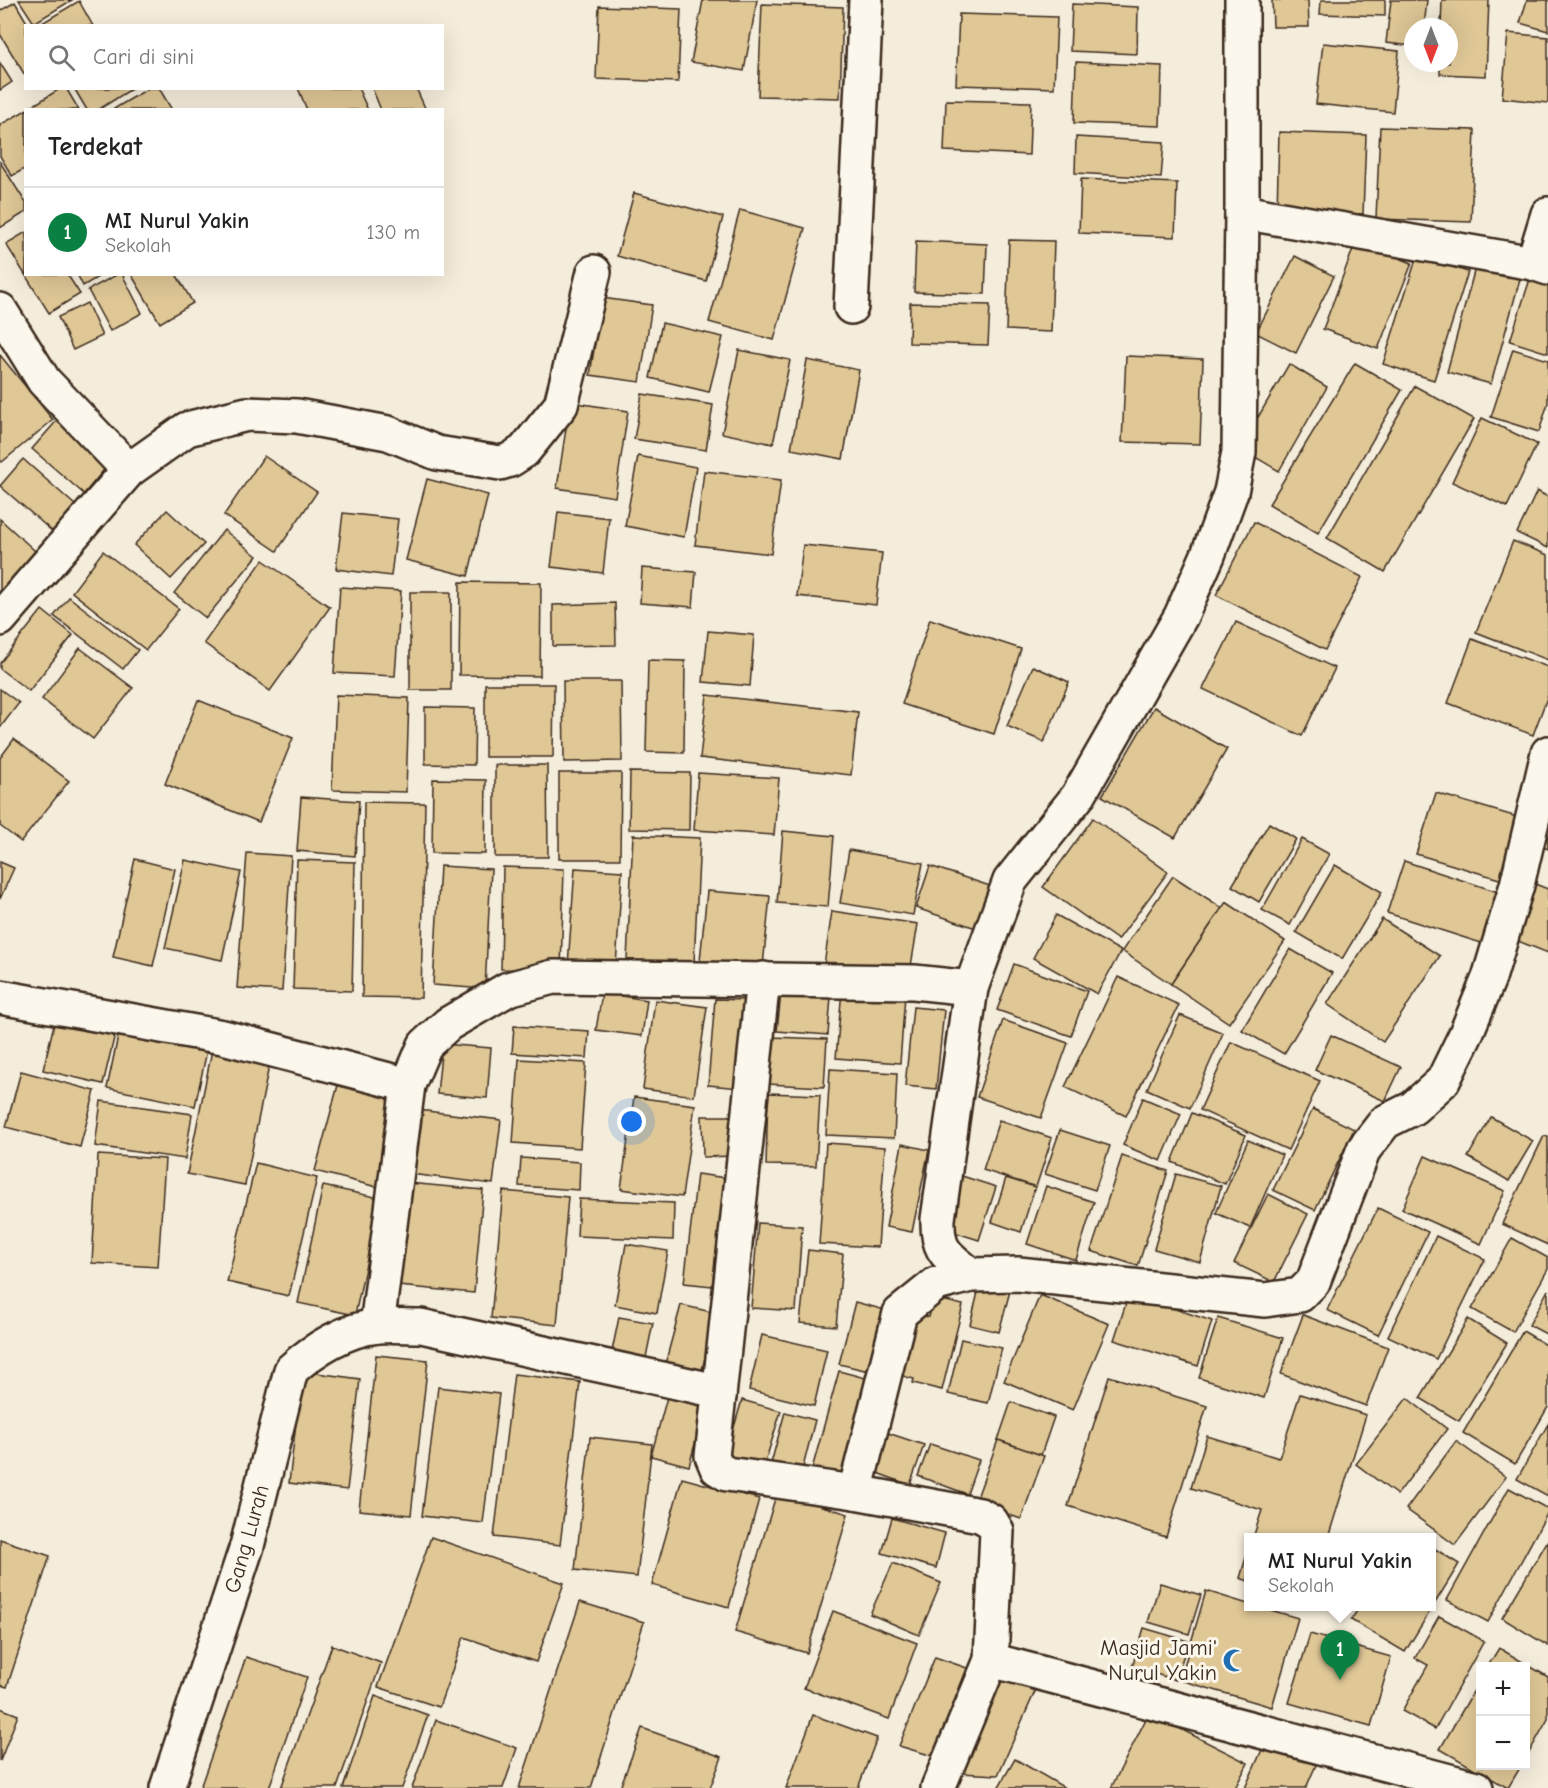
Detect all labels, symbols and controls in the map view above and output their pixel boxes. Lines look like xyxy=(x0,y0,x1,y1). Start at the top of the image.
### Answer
north arrow xyxy=(1404,18,1458,72)
search box xyxy=(24,24,444,90)
icon: search xyxy=(45,41,78,74)
text: Cari di sini xyxy=(93,44,194,70)
text: Terdekat xyxy=(48,132,142,162)
text: MI Nurul Yakin xyxy=(105,208,249,234)
text: 1 xyxy=(64,221,71,244)
text: 130 m xyxy=(367,221,420,244)
text: Sekolah xyxy=(105,234,171,257)
your location xyxy=(617,1107,646,1136)
street label: Gang Lurah xyxy=(219,1482,275,1596)
popup xyxy=(1244,1533,1436,1611)
text: MI Nurul Yakin xyxy=(1268,1548,1412,1574)
text: Sekolah xyxy=(1268,1574,1334,1597)
pin: 1 xyxy=(1320,1630,1360,1680)
place label: Masjid Jami' Nurul Yakin xyxy=(1100,1635,1217,1686)
mosque icon: Masjid Jami' Nurul Yakin xyxy=(1222,1648,1248,1674)
map controls xyxy=(1476,1662,1530,1770)
button: + xyxy=(1476,1662,1530,1716)
button: − xyxy=(1476,1716,1530,1770)

